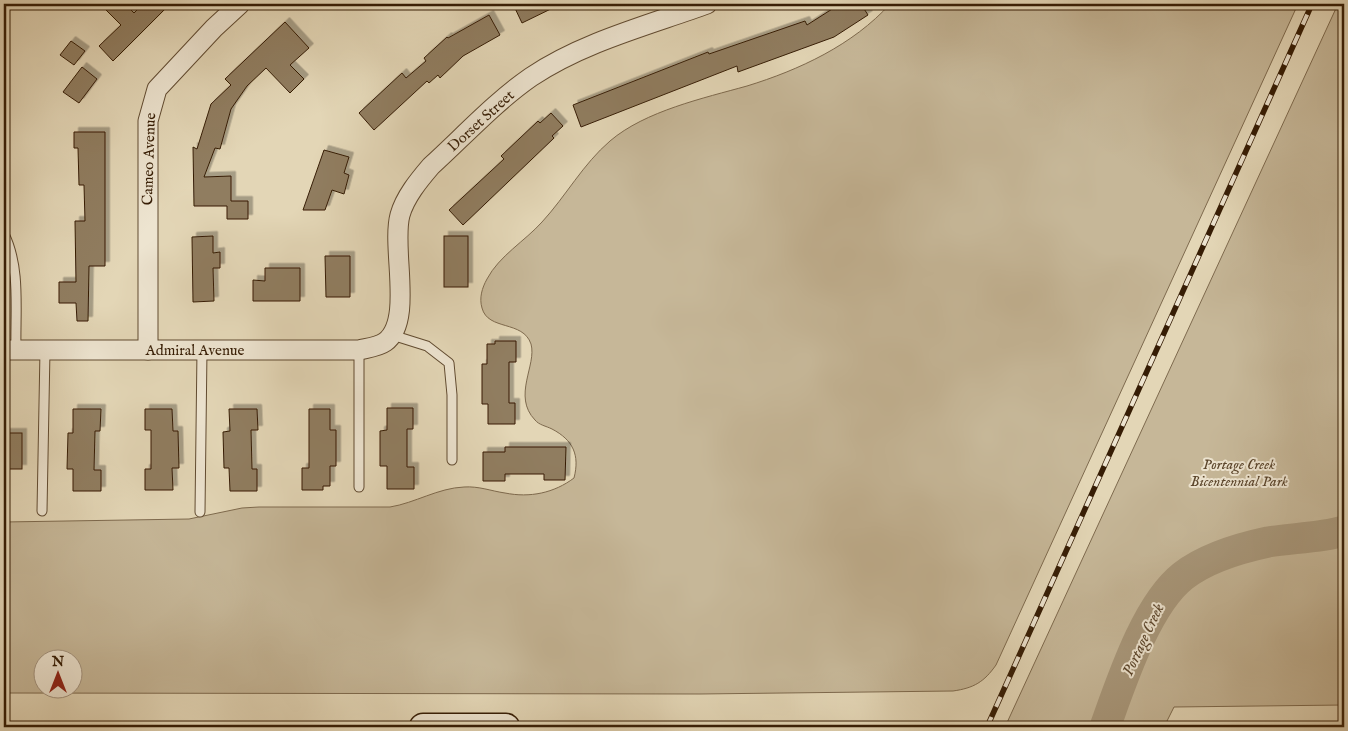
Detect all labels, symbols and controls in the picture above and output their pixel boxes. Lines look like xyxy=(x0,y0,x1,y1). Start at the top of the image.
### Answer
street label: Dorset Street xyxy=(444,86,518,156)
street label: Cameo Avenue xyxy=(138,112,160,206)
street label: Admiral Avenue xyxy=(145,341,245,360)
park label: Portage Creek Bicentennial Park xyxy=(1190,455,1288,491)
water label: Portage Creek xyxy=(1119,600,1170,679)
north arrow xyxy=(32,648,82,698)
text: N xyxy=(51,653,64,671)

